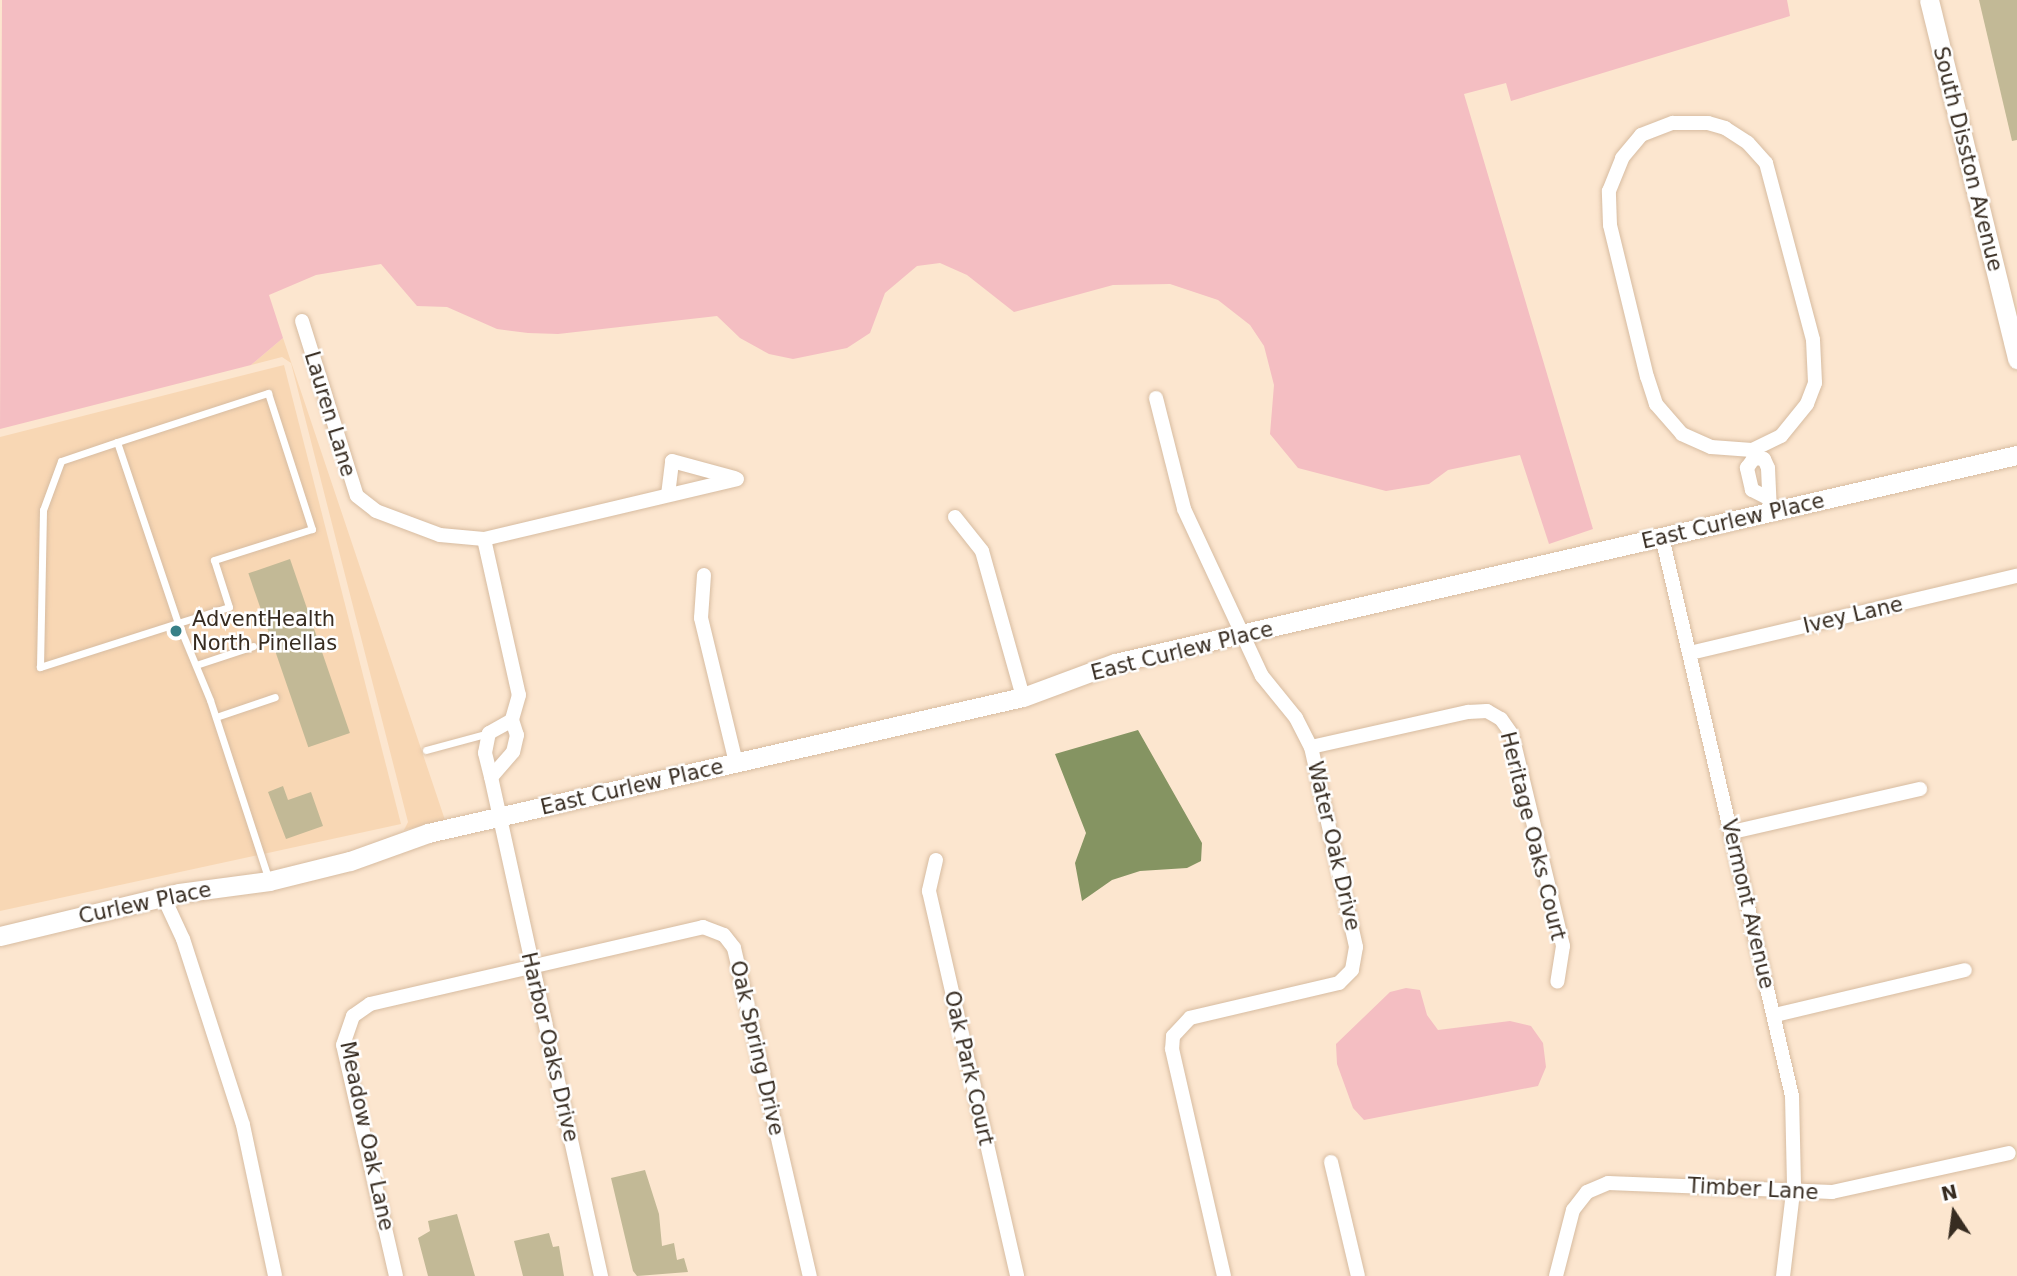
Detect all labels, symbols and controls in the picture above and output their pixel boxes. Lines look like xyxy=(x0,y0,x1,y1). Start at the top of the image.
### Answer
street label: South Disston Avenue xyxy=(1928,44,2008,274)
street label: Lauren Lane xyxy=(299,348,361,480)
street label: East Curlew Place xyxy=(1639,488,1827,554)
street label: Ivey Lane xyxy=(1801,591,1905,639)
place label: AdventHealth North Pinellas xyxy=(192,606,337,656)
street label: East Curlew Place xyxy=(1088,616,1276,686)
marker: AdventHealth North Pinellas xyxy=(166,621,186,641)
street label: Heritage Oaks Court xyxy=(1495,729,1571,943)
street label: East Curlew Place xyxy=(538,754,726,820)
street label: Water Oak Drive xyxy=(1302,759,1366,933)
street label: Vermont Avenue xyxy=(1716,817,1780,991)
street label: Curlew Place xyxy=(76,877,214,929)
street label: Harbor Oaks Drive xyxy=(516,950,584,1144)
street label: Oak Spring Drive xyxy=(725,958,789,1138)
street label: Oak Park Court xyxy=(939,988,999,1148)
street label: Meadow Oak Lane xyxy=(335,1039,399,1233)
street label: Timber Lane xyxy=(1687,1173,1819,1205)
north arrow xyxy=(1919,1178,1989,1248)
text: N xyxy=(1939,1180,1959,1205)

